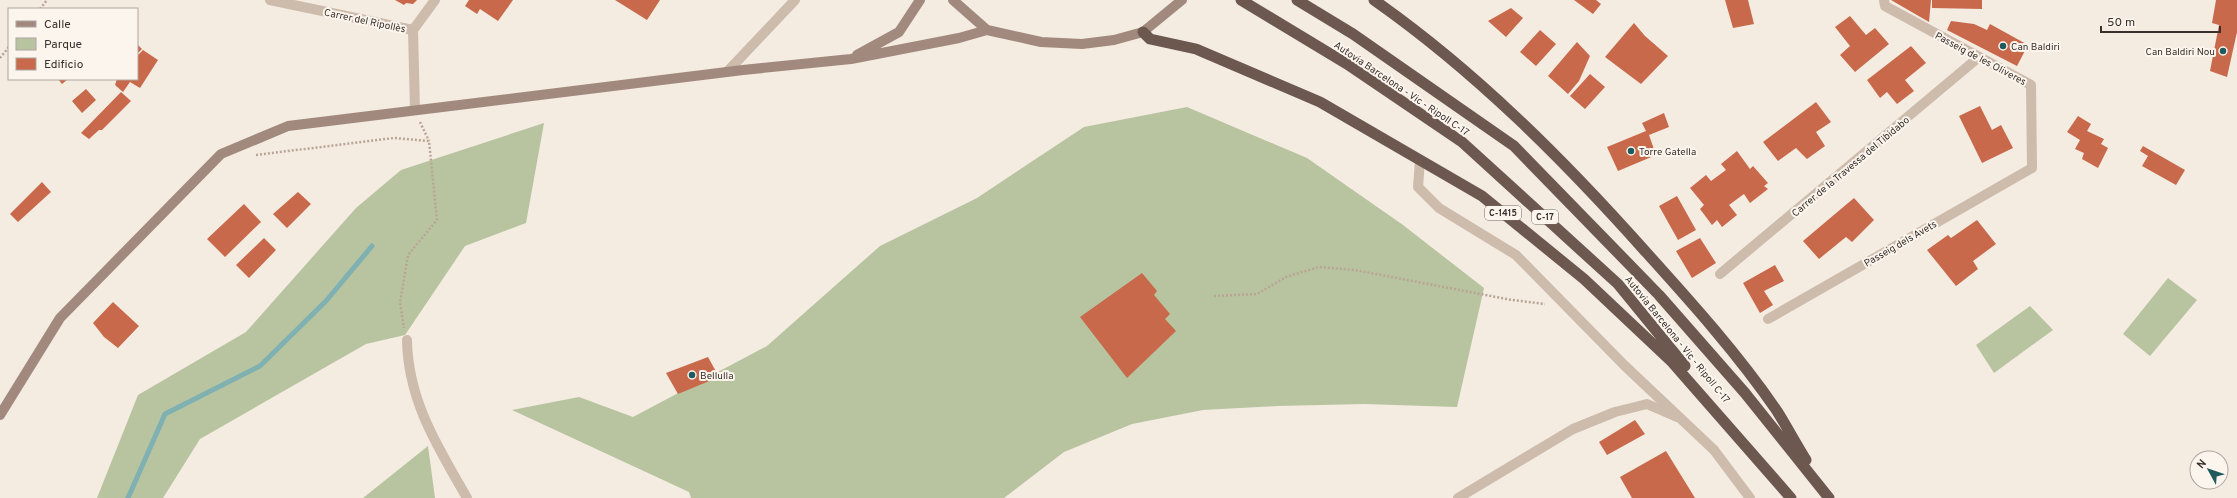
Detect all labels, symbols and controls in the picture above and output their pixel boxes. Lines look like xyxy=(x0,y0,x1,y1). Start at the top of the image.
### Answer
street label: Carrer del Ripollès xyxy=(323,6,407,37)
legend xyxy=(8,8,138,80)
scale bar xyxy=(2101,8,2220,34)
text: 50 m xyxy=(2107,15,2135,31)
text: Calle xyxy=(44,17,71,33)
street label: Passeig de les Oliveres xyxy=(1932,30,2028,89)
text: Parque xyxy=(44,37,82,53)
street label: Autovia Barcelona - Vic - Ripoll C-17 xyxy=(1331,39,1471,140)
marker: Can Baldiri xyxy=(1998,41,2008,51)
place label: Can Baldiri xyxy=(2011,41,2060,54)
place label: Can Baldiri Nou xyxy=(2145,46,2215,59)
marker: Can Baldiri Nou xyxy=(2218,46,2228,56)
text: Edificio xyxy=(44,57,84,73)
street label: Carrer de la Travessa del Tibidabo xyxy=(1789,114,1913,220)
marker: Torre Gatella xyxy=(1626,146,1636,156)
place label: Torre Gatella xyxy=(1639,146,1696,159)
road number: C-1415 xyxy=(1485,206,1521,220)
road number: C-17 xyxy=(1532,210,1558,224)
street label: Passeig dels Avets xyxy=(1862,218,1940,270)
street label: Autovia Barcelona - Vic - Ripoll C-17 xyxy=(1621,273,1732,406)
marker: Bellulla xyxy=(687,370,697,380)
place label: Bellulla xyxy=(700,370,733,383)
north arrow xyxy=(2189,450,2229,490)
text: N xyxy=(2194,457,2210,472)

